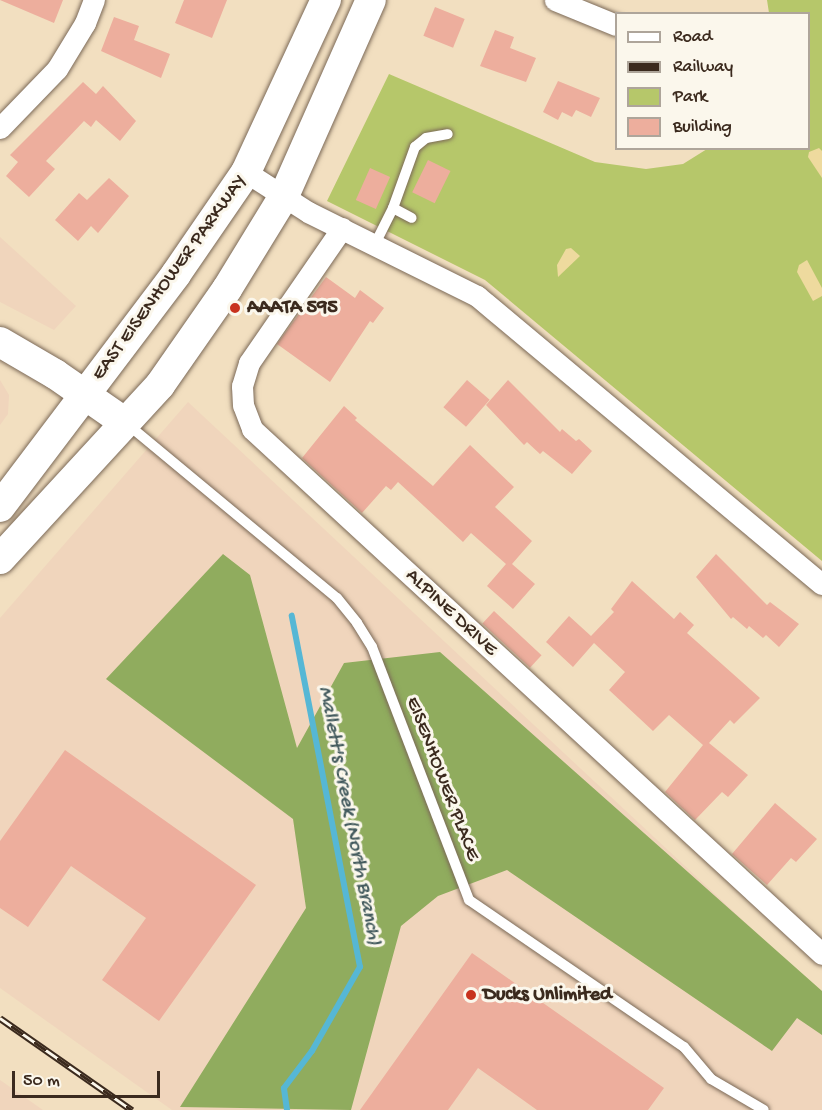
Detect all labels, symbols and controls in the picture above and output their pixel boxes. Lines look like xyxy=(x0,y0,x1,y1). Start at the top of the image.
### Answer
legend xyxy=(615,12,810,150)
text: Road xyxy=(673,27,712,48)
text: Railway xyxy=(673,57,733,78)
text: Park xyxy=(673,87,707,108)
text: Building xyxy=(673,117,732,138)
street label: EAST EISENHOWER PARKWAY xyxy=(87,170,253,386)
place label: AAATA 595 xyxy=(247,296,338,320)
marker: AAATA 595 xyxy=(228,301,242,315)
street label: ALPINE DRIVE xyxy=(400,564,502,662)
water label: Mallett's Creek (North Branch) xyxy=(311,684,385,948)
street label: EISENHOWER PLACE xyxy=(400,694,484,864)
place label: Ducks Unlimited xyxy=(483,983,612,1007)
marker: Ducks Unlimited xyxy=(464,988,478,1002)
scale bar xyxy=(15,1059,164,1097)
text: 50 m xyxy=(23,1071,60,1092)

